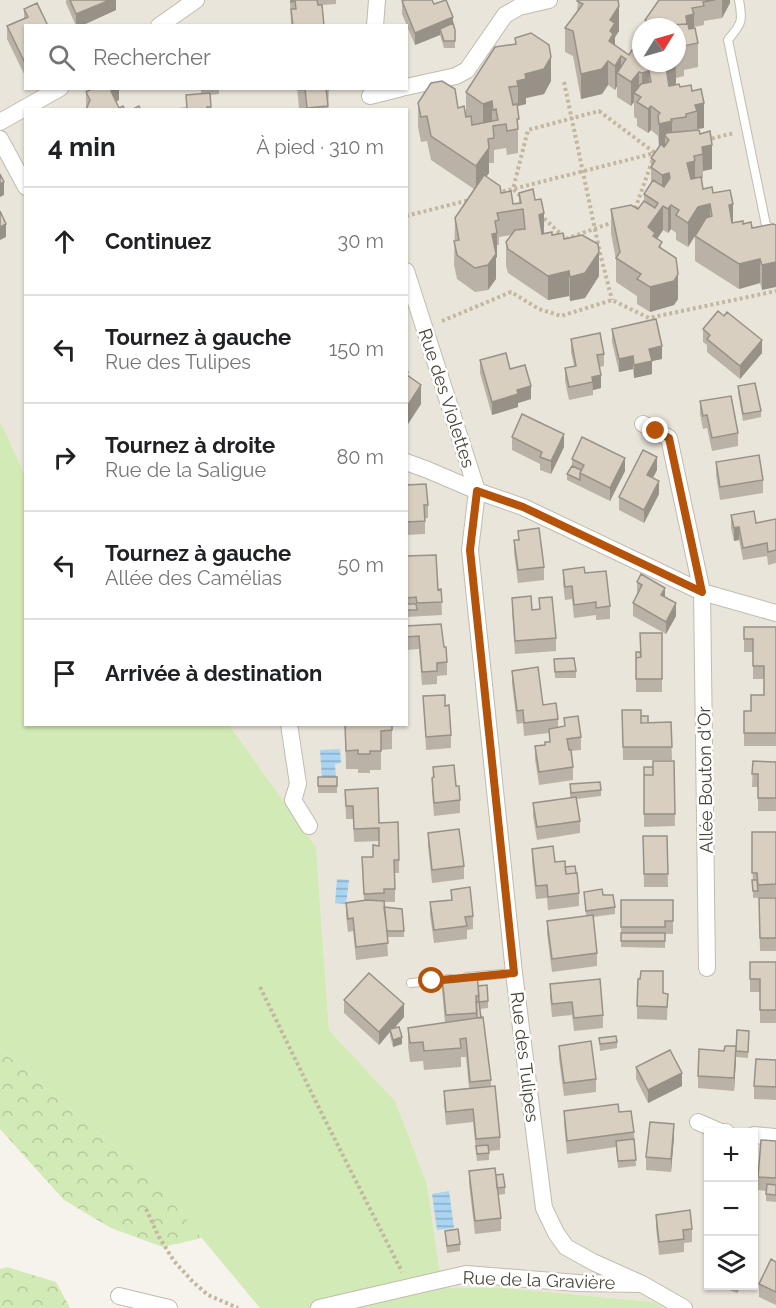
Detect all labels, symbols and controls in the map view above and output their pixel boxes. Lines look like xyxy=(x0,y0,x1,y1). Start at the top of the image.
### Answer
north arrow xyxy=(632,18,686,72)
search box xyxy=(24,24,408,90)
icon: search xyxy=(45,41,78,74)
text: Rechercher xyxy=(93,44,211,70)
text: 4 min xyxy=(48,132,116,162)
text: À pied · 310 m xyxy=(256,135,384,159)
icon: ahead xyxy=(48,225,81,258)
text: Continuez xyxy=(105,228,211,254)
text: 30 m xyxy=(338,229,384,253)
text: Tournez à gauche xyxy=(105,324,291,350)
street label: Rue des Violettes xyxy=(415,326,480,471)
icon: left xyxy=(48,333,81,366)
text: 150 m xyxy=(329,337,384,361)
text: Rue des Tulipes xyxy=(105,350,251,374)
route end xyxy=(642,417,668,443)
text: Tournez à droite xyxy=(105,432,275,458)
icon: right xyxy=(48,441,81,474)
text: 80 m xyxy=(336,445,384,469)
text: Rue de la Saligue xyxy=(105,458,266,482)
text: Tournez à gauche xyxy=(105,540,291,566)
icon: left xyxy=(48,549,81,582)
text: 50 m xyxy=(337,553,384,577)
text: Allée des Camélias xyxy=(105,566,282,590)
icon: arrive xyxy=(48,657,81,690)
text: Arrivée à destination xyxy=(105,660,322,686)
street label: Allée Bouton d'Or xyxy=(693,706,717,854)
route start xyxy=(418,967,444,993)
street label: Rue des Tulipes xyxy=(507,991,543,1124)
map controls xyxy=(704,1128,758,1290)
button: + xyxy=(704,1128,758,1182)
button: − xyxy=(704,1182,758,1236)
button: layers xyxy=(704,1236,758,1290)
street label: Rue de la Gravière xyxy=(462,1267,616,1293)

